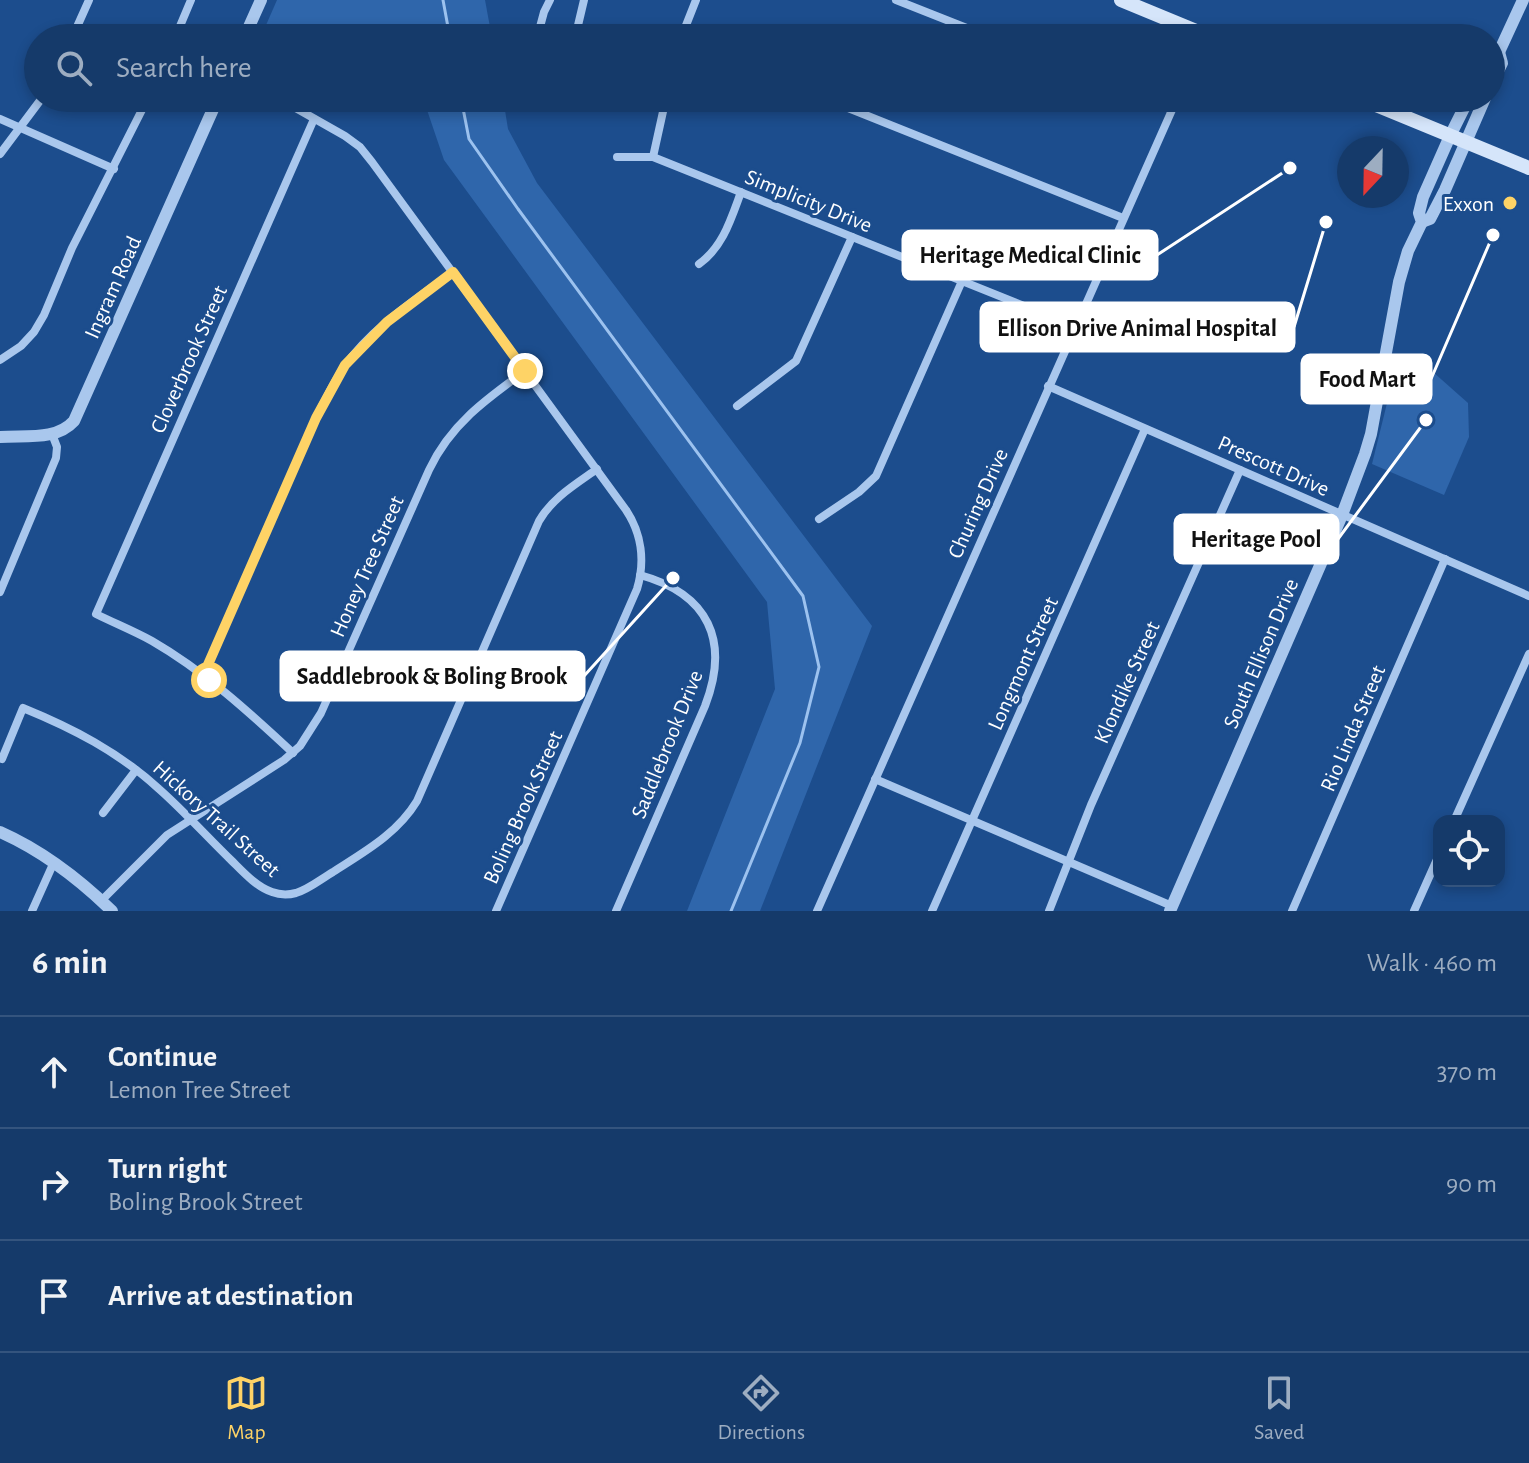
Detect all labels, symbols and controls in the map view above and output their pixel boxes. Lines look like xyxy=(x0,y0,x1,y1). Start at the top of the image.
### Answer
search box xyxy=(24,24,1505,112)
icon: search xyxy=(52,46,96,90)
text: Search here xyxy=(116,53,252,83)
north arrow xyxy=(1337,136,1409,208)
street label: Simplicity Drive xyxy=(742,165,875,236)
place label: Exxon xyxy=(1443,193,1494,215)
marker: Exxon xyxy=(1501,194,1519,212)
callout: Heritage Medical Clinic xyxy=(903,231,1157,279)
street label: Ingram Road xyxy=(81,233,145,342)
text: Heritage Medical Clinic xyxy=(919,244,1141,268)
street label: Cloverbrook Street xyxy=(147,282,231,436)
callout: Ellison Drive Animal Hospital xyxy=(981,303,1294,351)
text: Ellison Drive Animal Hospital xyxy=(997,317,1277,341)
route end xyxy=(507,353,543,389)
callout: Food Mart xyxy=(1302,355,1431,403)
text: Food Mart xyxy=(1318,368,1416,392)
street label: Prescott Drive xyxy=(1215,432,1333,500)
street label: Churing Drive xyxy=(944,445,1012,562)
street label: Honey Tree Street xyxy=(326,493,408,640)
callout: Heritage Pool xyxy=(1175,515,1338,563)
text: Heritage Pool xyxy=(1190,528,1322,552)
street label: South Ellison Drive xyxy=(1219,575,1302,731)
street label: Longmont Street xyxy=(984,593,1062,733)
street label: Klondike Street xyxy=(1090,618,1164,747)
callout: Saddlebrook & Boling Brook xyxy=(281,652,584,700)
route start xyxy=(191,662,227,698)
street label: Rio Linda Street xyxy=(1316,662,1389,795)
text: Saddlebrook & Boling Brook xyxy=(297,665,567,689)
street label: Saddlebrook Drive xyxy=(627,667,707,822)
street label: Boling Brook Street xyxy=(479,728,566,887)
street label: Hickory Trail Street xyxy=(149,756,284,881)
map controls xyxy=(1433,815,1505,887)
button: locate xyxy=(1433,815,1505,887)
text: 6 min xyxy=(32,946,108,980)
text: Walk · 460 m xyxy=(1367,950,1497,976)
text: Continue xyxy=(108,1042,217,1072)
icon: ahead xyxy=(32,1050,76,1094)
text: 370 m xyxy=(1437,1059,1497,1085)
text: Lemon Tree Street xyxy=(108,1077,290,1103)
text: Turn right xyxy=(108,1154,227,1184)
icon: right xyxy=(32,1162,76,1206)
text: 90 m xyxy=(1446,1171,1497,1197)
text: Boling Brook Street xyxy=(108,1189,303,1215)
icon: arrive xyxy=(32,1274,76,1318)
text: Arrive at destination xyxy=(108,1281,354,1311)
tab: Map xyxy=(224,1371,268,1445)
tab: Directions xyxy=(717,1371,805,1445)
tab: Saved xyxy=(1254,1371,1304,1445)

